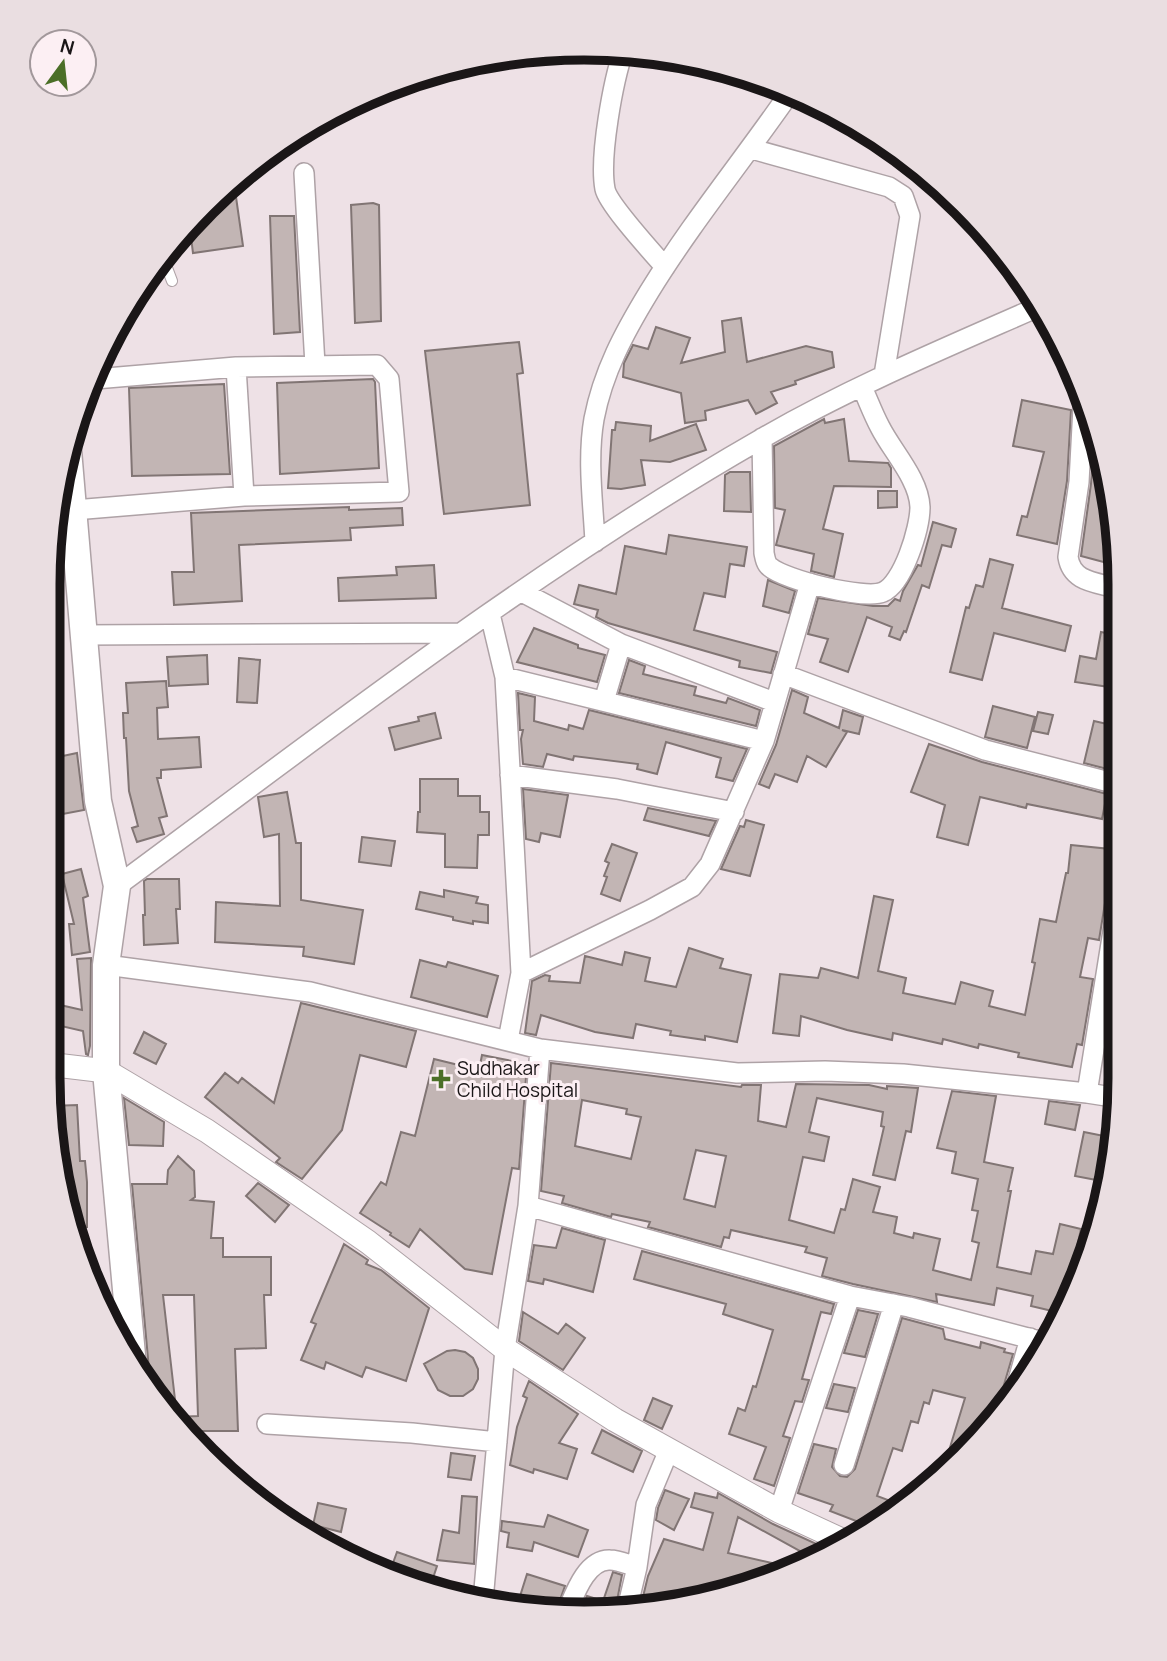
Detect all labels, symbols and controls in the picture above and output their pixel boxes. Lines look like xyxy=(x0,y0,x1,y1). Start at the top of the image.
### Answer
north arrow xyxy=(28,28,98,98)
text: N xyxy=(57,32,77,61)
place label: Sudhakar Child Hospital xyxy=(457,1055,578,1103)
marker: Sudhakar Child Hospital xyxy=(431,1069,451,1089)

